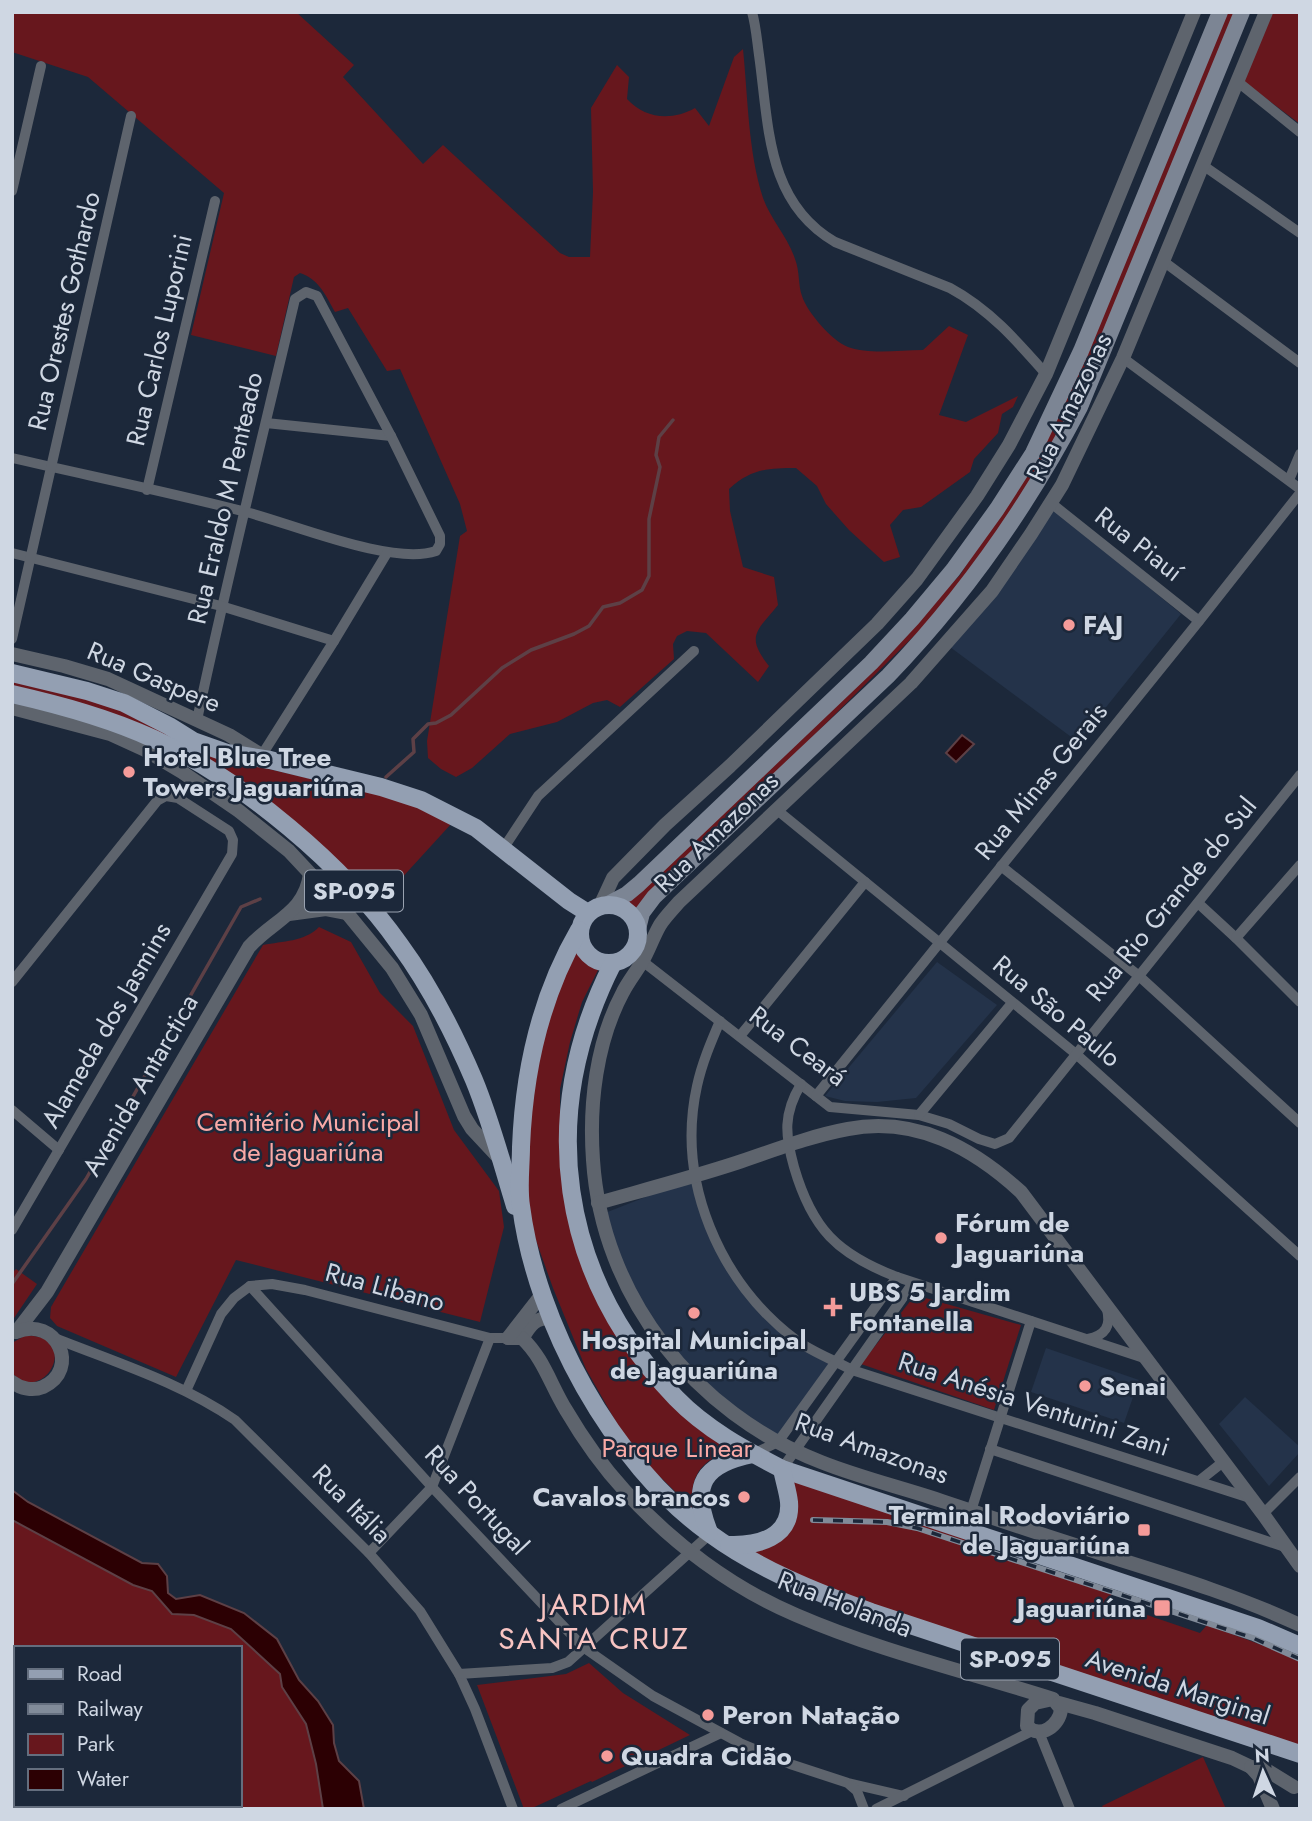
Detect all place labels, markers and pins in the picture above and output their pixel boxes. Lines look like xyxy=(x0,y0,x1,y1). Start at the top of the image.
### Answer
place label: FAJ xyxy=(1083,606,1123,644)
marker: FAJ xyxy=(1061,617,1077,633)
place label: Hotel Blue Tree Towers Jaguariúna xyxy=(143,738,364,806)
marker: Hotel Blue Tree Towers Jaguariúna xyxy=(121,764,137,780)
place label: Fórum de Jaguariúna xyxy=(950,1204,1084,1272)
marker: Fórum de Jaguariúna xyxy=(933,1230,949,1246)
place label: UBS 5 Jardim Fontanella xyxy=(849,1273,1011,1341)
marker: UBS 5 Jardim Fontanella xyxy=(823,1297,843,1317)
marker: Hospital Municipal de Jaguariúna xyxy=(686,1305,702,1321)
place label: Hospital Municipal de Jaguariúna xyxy=(581,1321,807,1389)
place label: Senai xyxy=(1099,1367,1166,1405)
marker: Senai xyxy=(1077,1378,1093,1394)
place label: Cavalos brancos xyxy=(532,1478,730,1516)
marker: Cavalos brancos xyxy=(736,1489,752,1505)
place label: Terminal Rodoviário de Jaguariúna xyxy=(889,1496,1130,1564)
marker: Terminal Rodoviário de Jaguariúna xyxy=(1136,1522,1152,1538)
place label: Jaguariúna xyxy=(1012,1589,1146,1627)
marker: Jaguariúna xyxy=(1152,1598,1172,1618)
place label: Peron Natação xyxy=(722,1696,900,1734)
marker: Peron Natação xyxy=(700,1707,716,1723)
place label: Quadra Cidão xyxy=(621,1737,792,1775)
marker: Quadra Cidão xyxy=(599,1748,615,1764)

